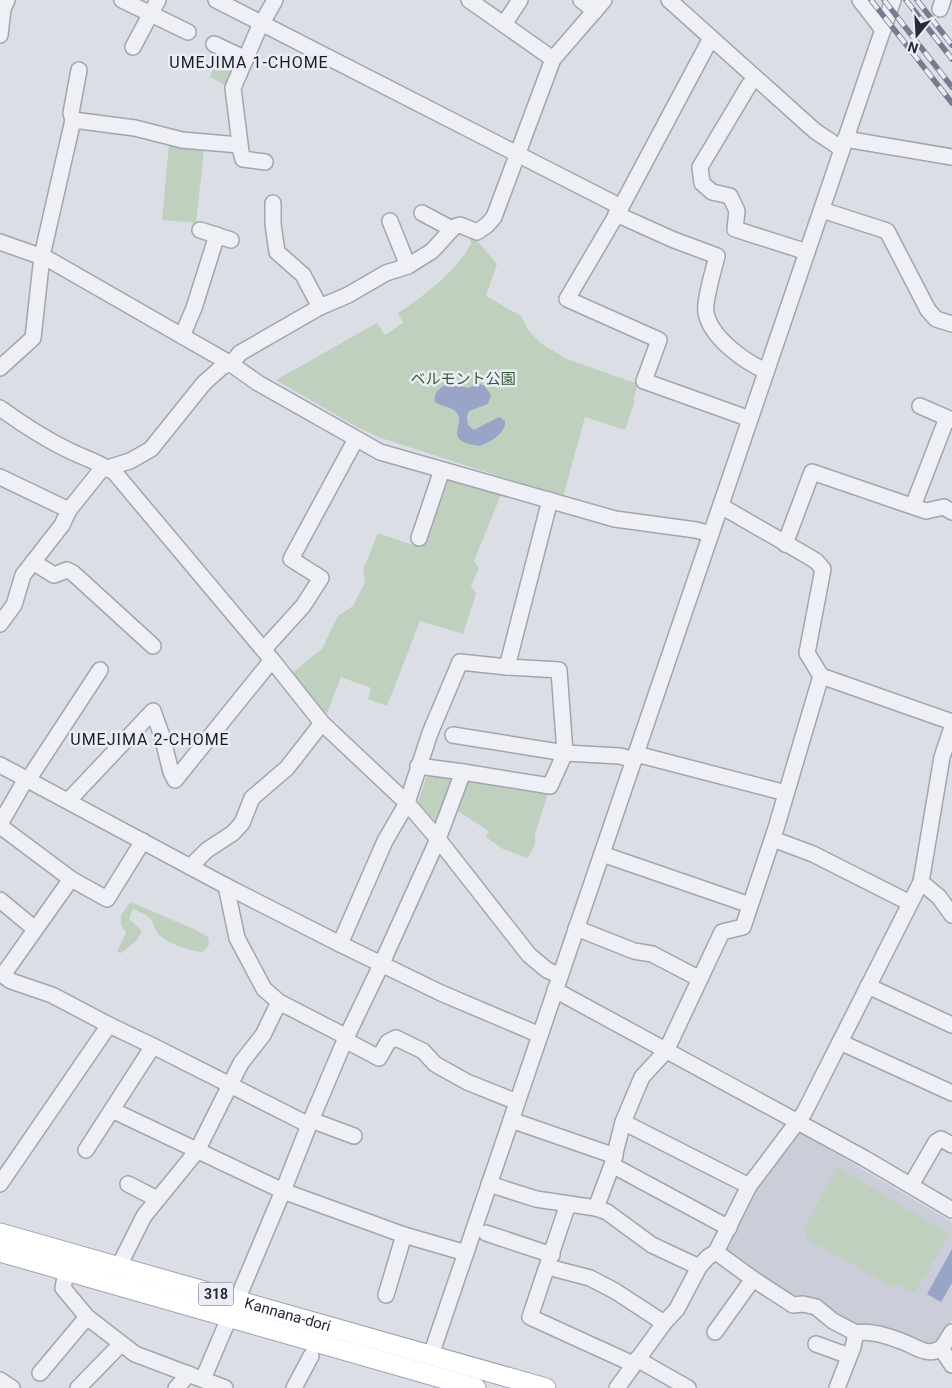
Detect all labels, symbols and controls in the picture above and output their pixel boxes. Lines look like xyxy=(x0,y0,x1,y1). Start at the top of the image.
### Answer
north arrow xyxy=(892,10,942,60)
text: N xyxy=(906,38,920,57)
district label: UMEJIMA 1-CHOME xyxy=(169,53,329,72)
park label: ベルモント公園 xyxy=(410,370,516,388)
district label: UMEJIMA 2-CHOME xyxy=(70,730,230,749)
road number: 318 xyxy=(198,1282,234,1306)
street label: Kannana-dori xyxy=(242,1294,333,1335)

